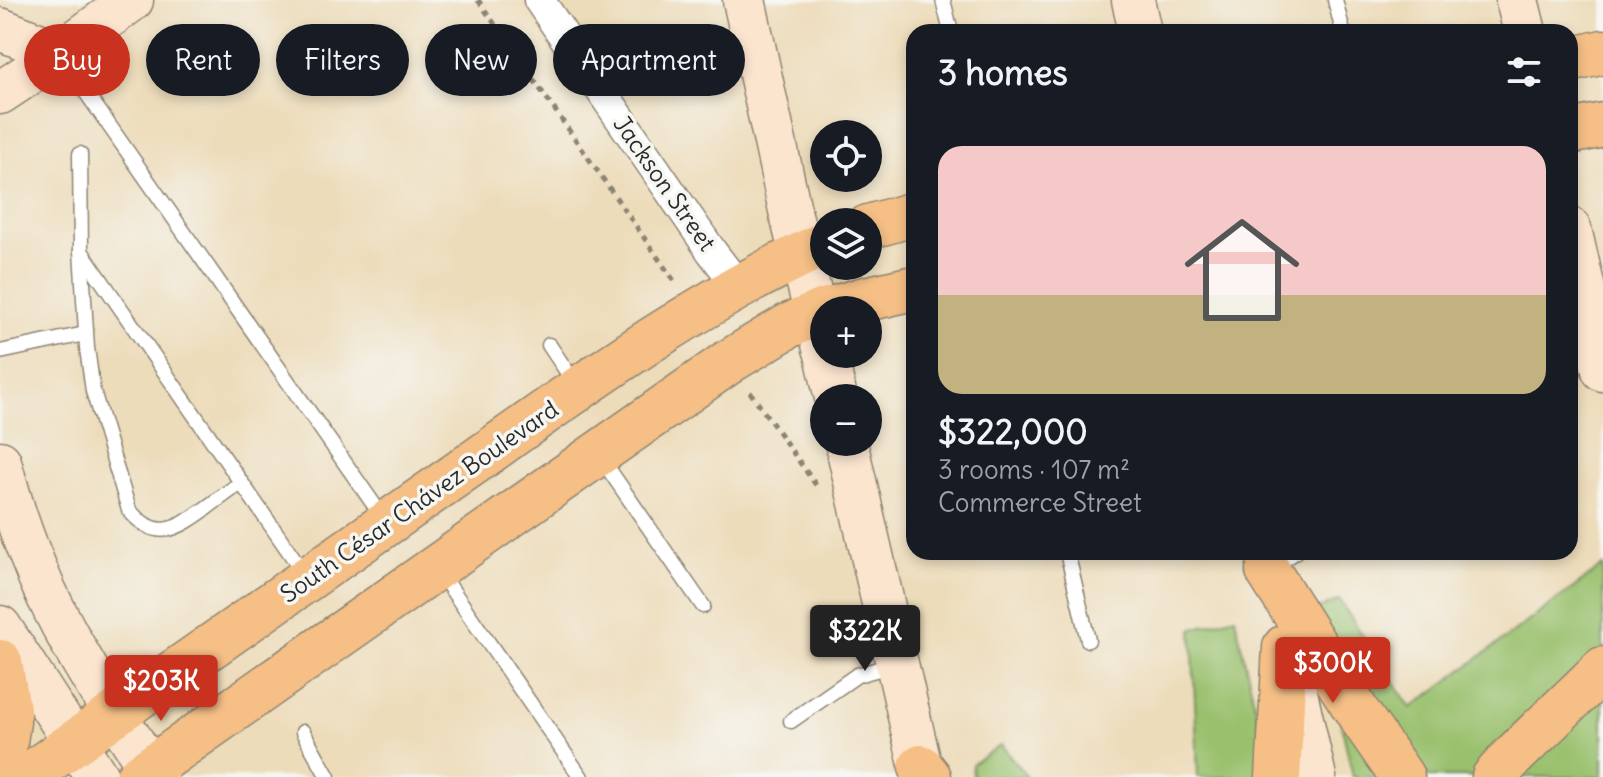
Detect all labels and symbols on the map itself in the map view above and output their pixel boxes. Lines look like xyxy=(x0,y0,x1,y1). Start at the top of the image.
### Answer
street label: Jackson Street xyxy=(607,110,723,256)
street label: South César Chávez Boulevard xyxy=(274,393,564,609)
pin: $322K xyxy=(809,605,921,673)
pin: $300K xyxy=(1277,637,1389,705)
pin: $203K xyxy=(105,655,217,723)

